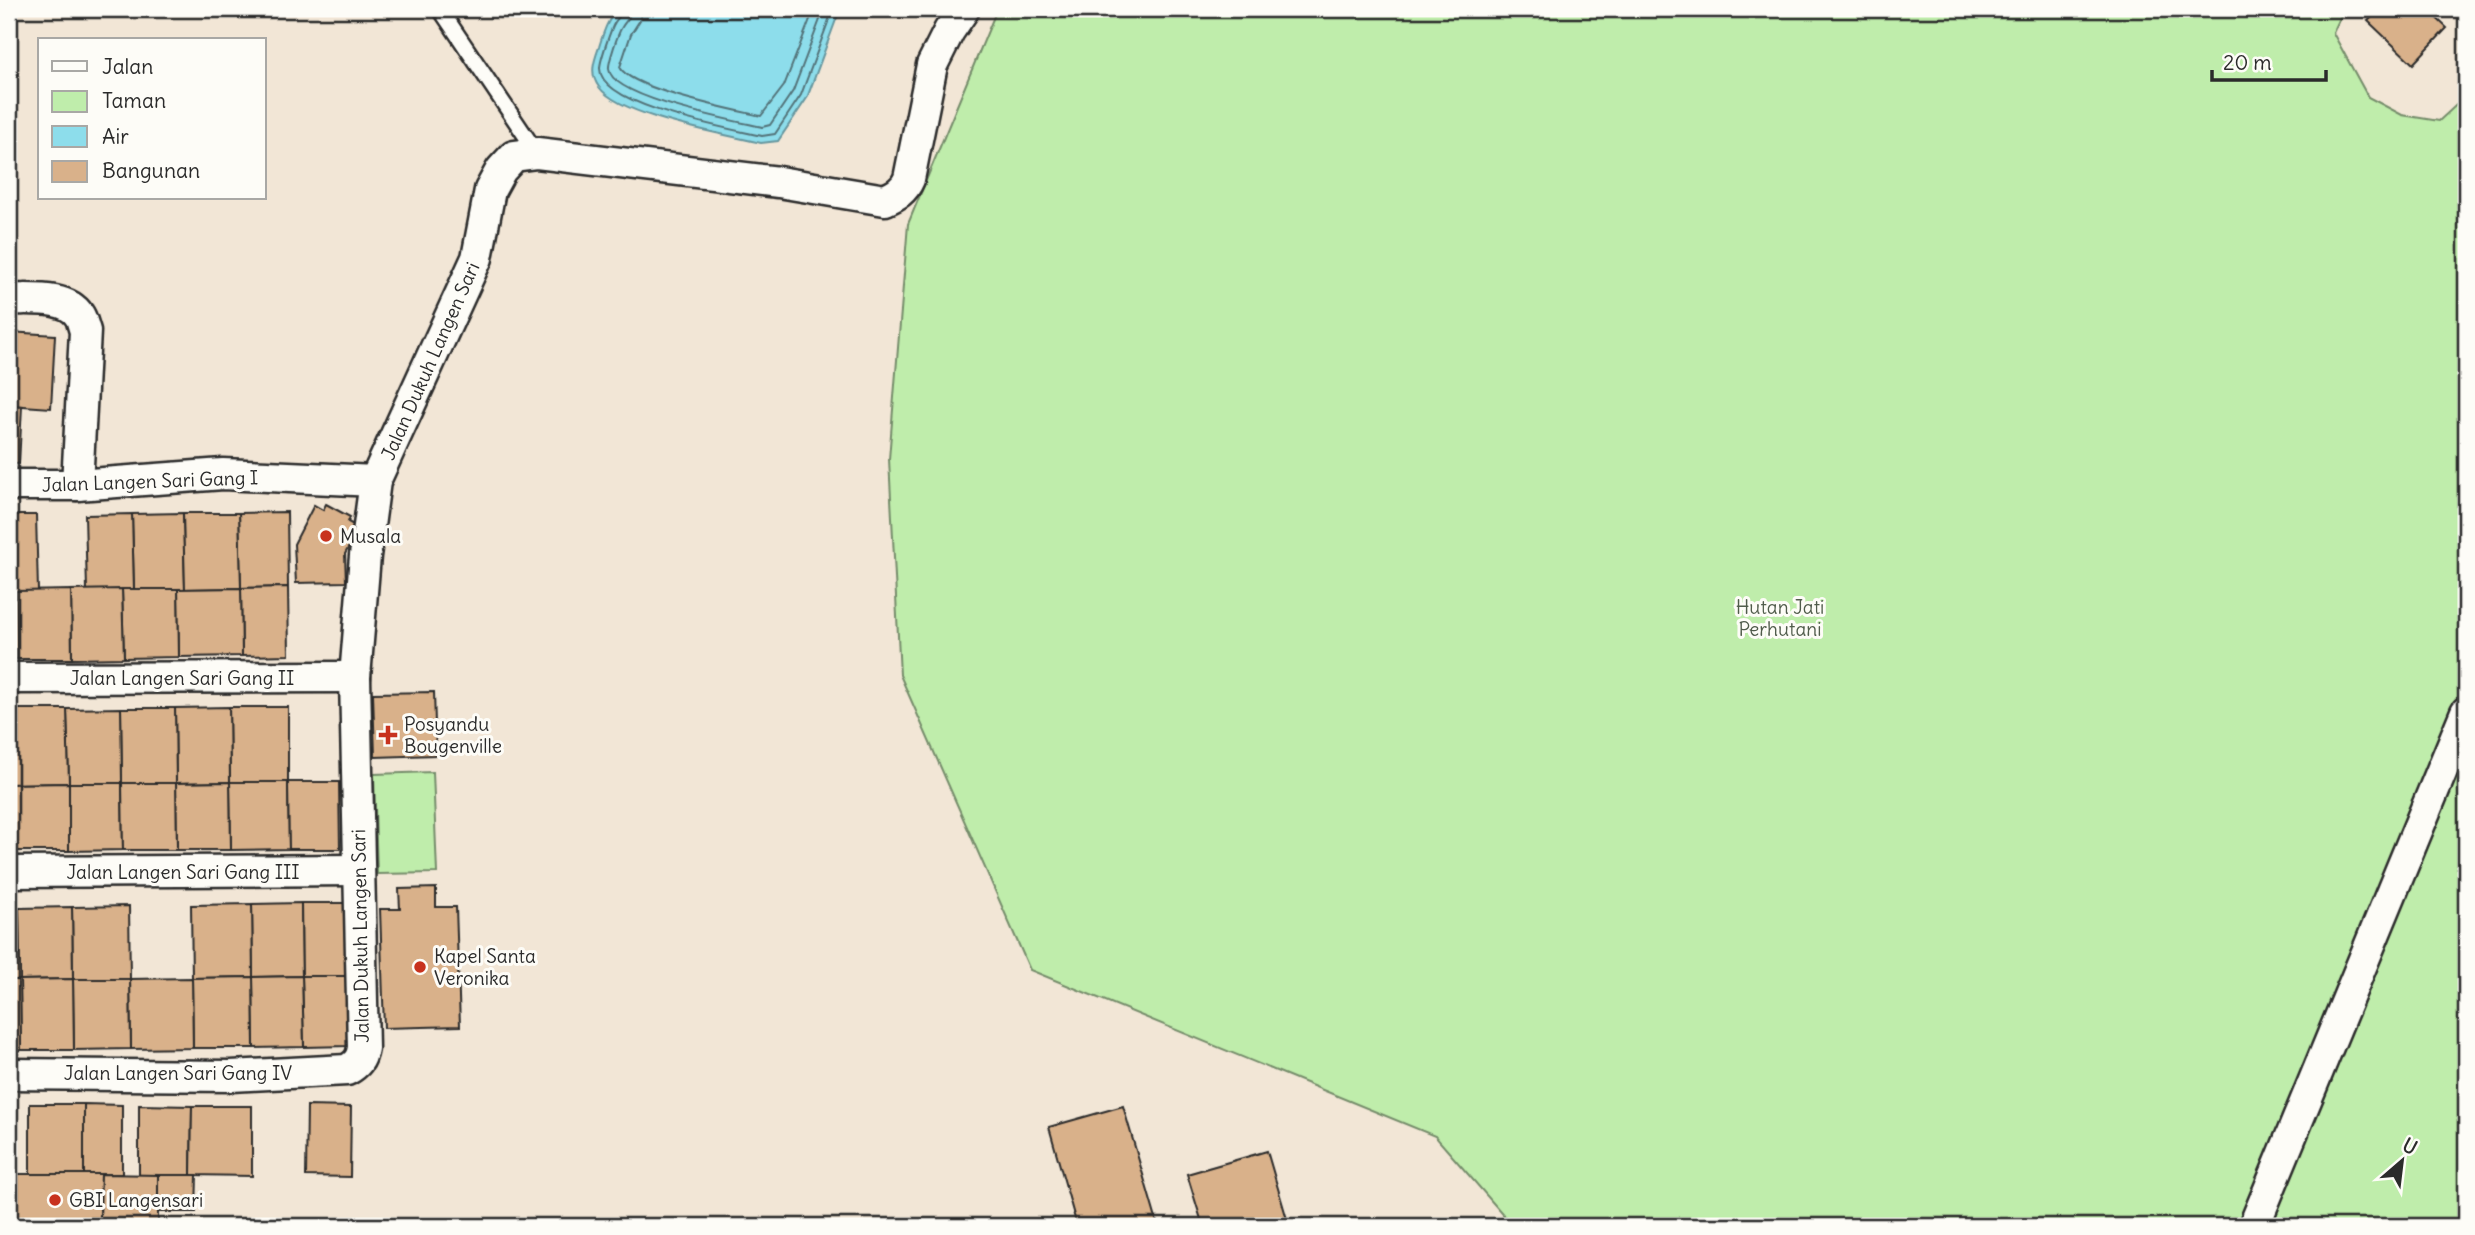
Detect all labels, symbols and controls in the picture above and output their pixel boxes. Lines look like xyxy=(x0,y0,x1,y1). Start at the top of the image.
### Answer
legend xyxy=(38,38,266,200)
scale bar xyxy=(2212,38,2326,82)
text: 20 m xyxy=(2223,49,2272,76)
text: Jalan xyxy=(102,53,153,80)
text: Taman xyxy=(102,87,166,114)
text: Air xyxy=(102,123,129,150)
text: Bangunan xyxy=(102,157,200,184)
street label: Jalan Dukuh Langen Sari xyxy=(376,258,484,464)
street label: Jalan Langen Sari Gang I xyxy=(41,465,259,497)
place label: Musala xyxy=(340,524,401,548)
marker: Musala xyxy=(318,528,334,544)
park label: Hutan Jati Perhutani xyxy=(1736,595,1824,641)
street label: Jalan Langen Sari Gang II xyxy=(70,666,294,690)
place label: Posyandu Bougenville xyxy=(404,712,502,758)
marker: Posyandu Bougenville xyxy=(378,725,398,745)
street label: Jalan Dukuh Langen Sari xyxy=(346,829,374,1043)
street label: Jalan Langen Sari Gang III xyxy=(67,860,300,884)
place label: Kapel Santa Veronika xyxy=(434,944,536,990)
marker: Kapel Santa Veronika xyxy=(412,959,428,975)
street label: Jalan Langen Sari Gang IV xyxy=(64,1061,292,1085)
north arrow xyxy=(2366,1126,2436,1196)
text: U xyxy=(2399,1132,2421,1160)
place label: GBI Langensari xyxy=(69,1188,203,1212)
marker: GBI Langensari xyxy=(47,1192,63,1208)

